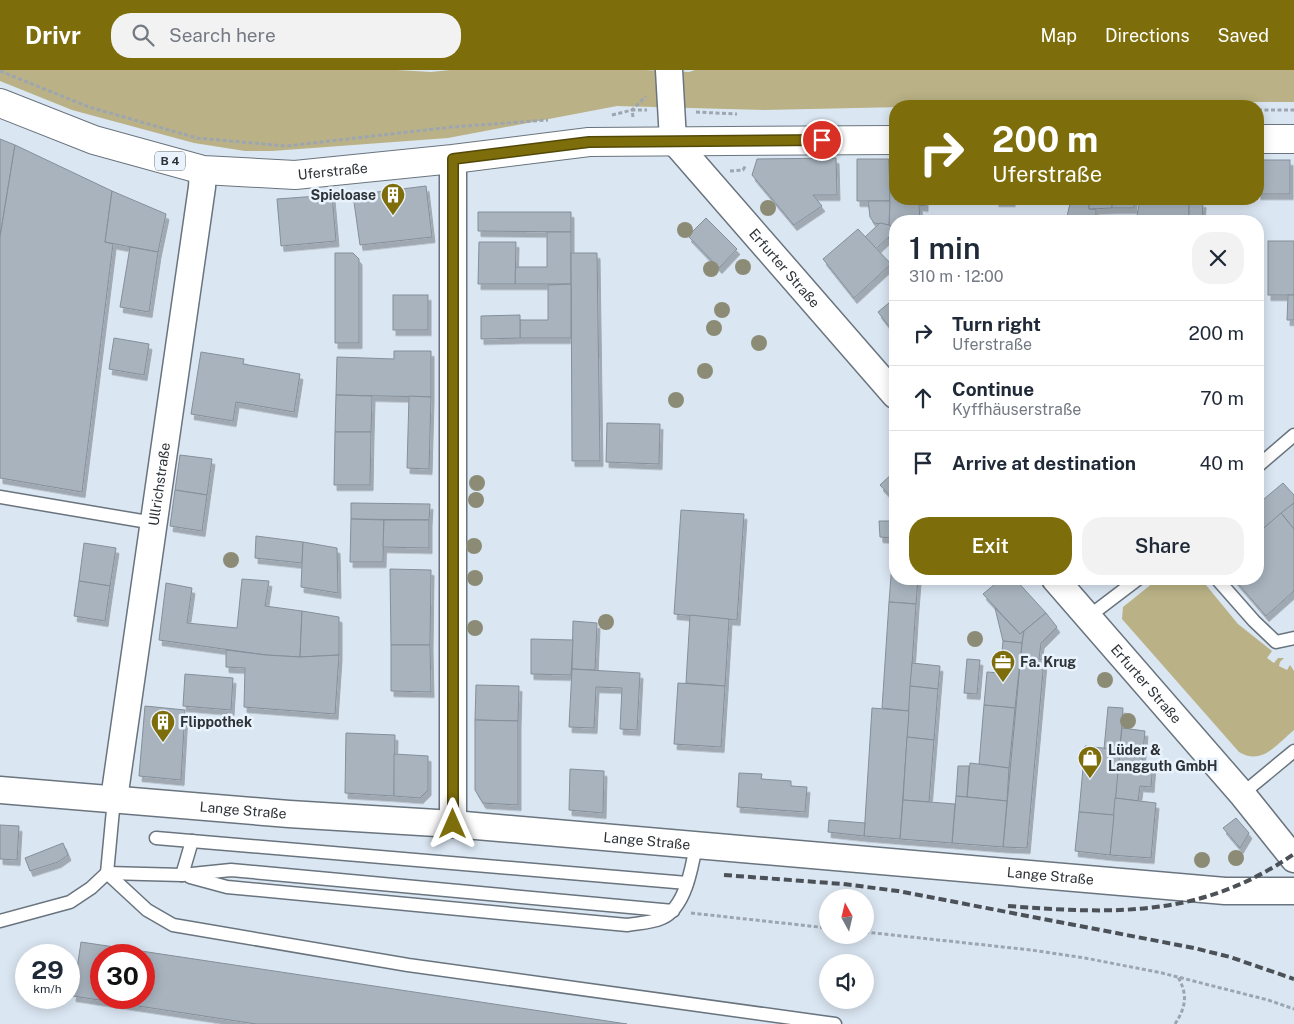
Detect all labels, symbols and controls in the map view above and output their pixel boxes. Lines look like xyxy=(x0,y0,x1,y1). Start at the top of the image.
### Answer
search box xyxy=(111,13,461,58)
text: Drivr xyxy=(25,21,81,49)
icon: search xyxy=(129,21,157,49)
text: Search here xyxy=(169,24,276,46)
text: Map xyxy=(1040,25,1077,46)
text: Directions xyxy=(1105,25,1190,46)
text: Saved xyxy=(1218,25,1269,46)
pin xyxy=(801,119,843,161)
text: 200 m xyxy=(992,119,1098,160)
icon: right xyxy=(909,120,974,185)
icon: arrive xyxy=(808,126,836,154)
road number: B 4 xyxy=(155,152,185,170)
street label: Uferstraße xyxy=(297,160,368,183)
text: Uferstraße xyxy=(992,161,1102,187)
building icon: Spieloase xyxy=(380,182,406,216)
place label: Spieloase xyxy=(311,187,376,203)
street label: Erfurter Straße xyxy=(746,226,823,311)
text: 1 min xyxy=(909,230,980,266)
button: close xyxy=(1192,232,1244,284)
text: 310 m · 12:00 xyxy=(909,267,1004,286)
text: Turn right xyxy=(952,313,1041,335)
icon: right xyxy=(909,319,937,347)
text: 200 m xyxy=(1188,322,1244,344)
text: Uferstraße xyxy=(952,335,1032,354)
text: Continue xyxy=(952,378,1034,400)
icon: ahead xyxy=(909,384,937,412)
text: 70 m xyxy=(1200,387,1244,409)
text: Kyffhäuserstraße xyxy=(952,400,1081,419)
street label: Ullrichstraße xyxy=(145,441,173,527)
icon: arrive xyxy=(909,449,937,477)
text: Arrive at destination xyxy=(952,452,1136,474)
text: 40 m xyxy=(1199,452,1244,474)
button: Exit xyxy=(909,517,1072,575)
button: Share xyxy=(1082,517,1244,575)
street label: Erfurter Straße xyxy=(1108,641,1185,727)
office icon: Fa. Krug xyxy=(990,649,1016,683)
place label: Fa. Krug xyxy=(1020,654,1076,670)
building icon: Flippothek xyxy=(150,709,176,743)
place label: Flippothek xyxy=(180,714,252,730)
place label: Lüder & Langguth GmbH xyxy=(1108,742,1217,774)
shop icon: Lüder & Langguth GmbH xyxy=(1077,745,1103,779)
position arrow xyxy=(426,797,478,849)
street label: Lange Straße xyxy=(199,799,287,822)
street label: Lange Straße xyxy=(603,829,691,853)
street label: Lange Straße xyxy=(1006,864,1095,888)
north arrow xyxy=(819,889,874,944)
map controls xyxy=(819,889,874,1009)
speed limit sign: 30 xyxy=(90,944,155,1009)
button: sound xyxy=(819,954,874,1009)
text: 29 xyxy=(31,955,64,985)
text: km/h xyxy=(33,982,62,996)

